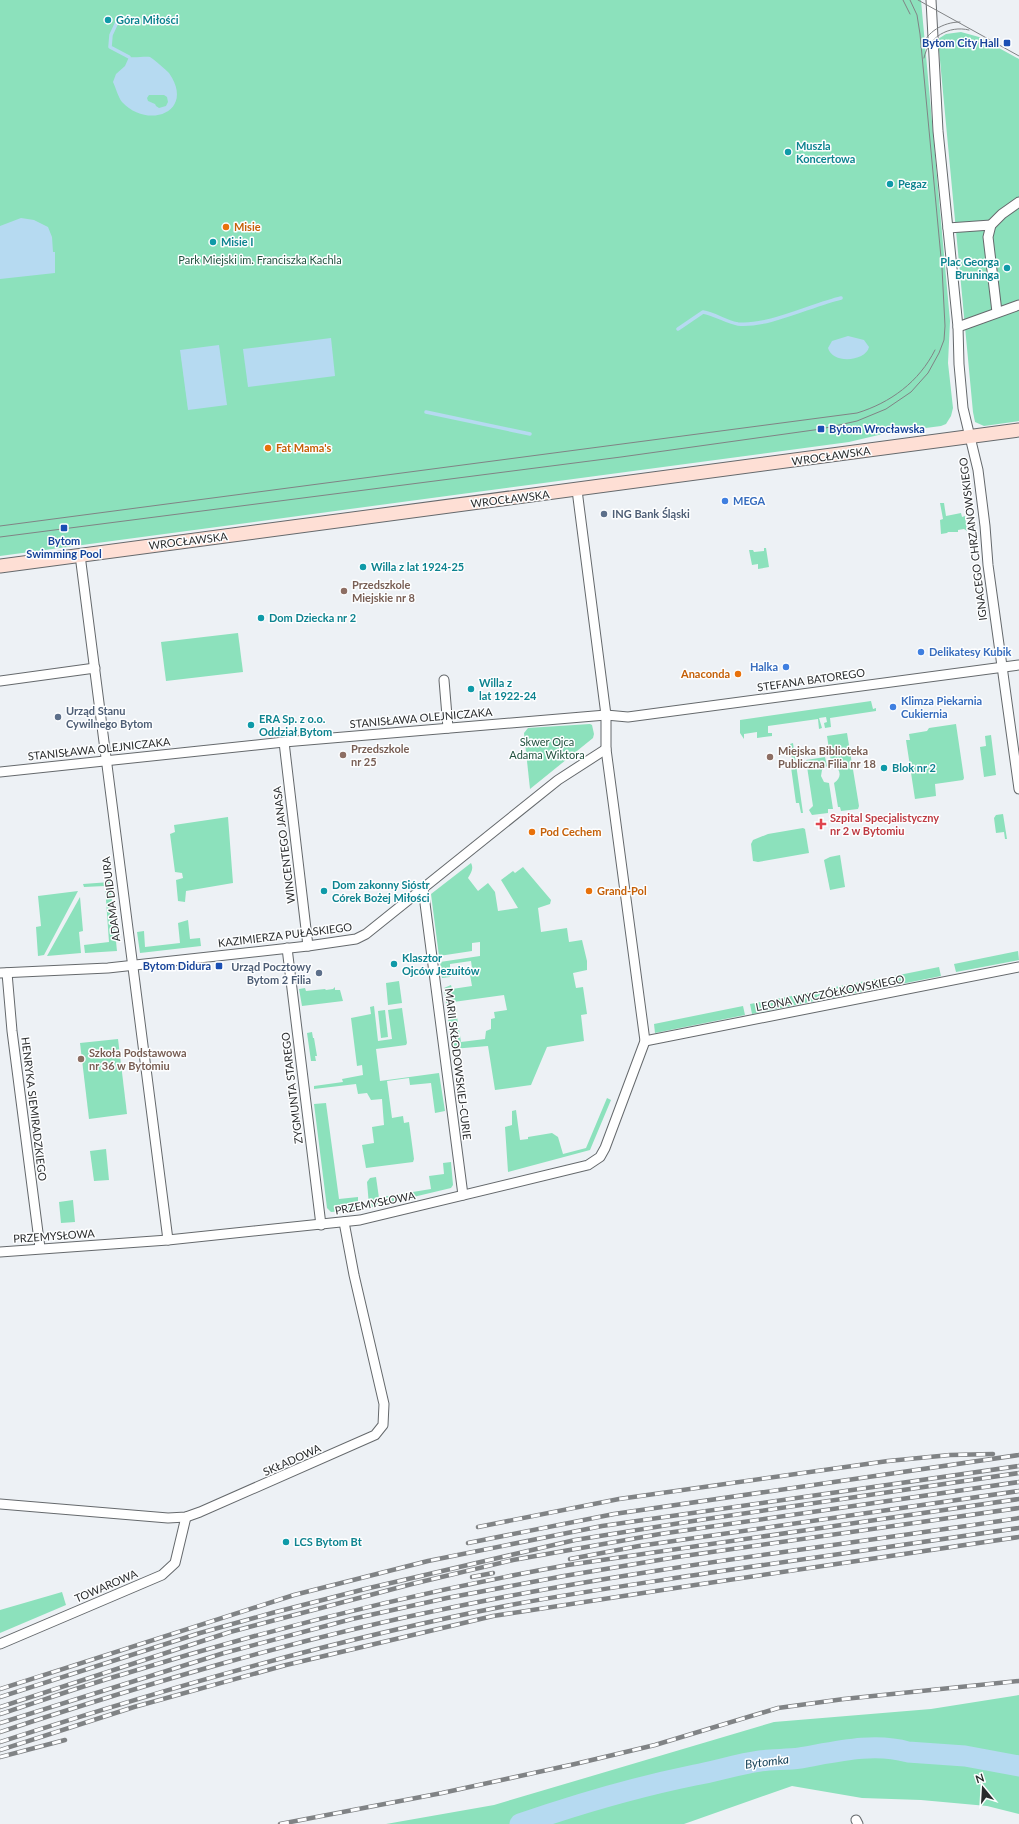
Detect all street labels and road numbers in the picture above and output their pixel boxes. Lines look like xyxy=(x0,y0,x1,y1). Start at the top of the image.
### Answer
street label: WROCŁAWSKA xyxy=(791,443,872,467)
street label: IGNACEGO CHRZANOWSKIEGO xyxy=(956,456,989,621)
street label: WROCŁAWSKA xyxy=(470,487,551,510)
street label: WROCŁAWSKA xyxy=(148,529,229,552)
street label: STEFANA BATOREGO xyxy=(756,665,866,694)
street label: STANISŁAWA OLEJNICZAKA xyxy=(349,705,493,730)
street label: STANISŁAWA OLEJNICZAKA xyxy=(27,734,171,762)
street label: WINCENTEGO JANASA xyxy=(270,785,297,904)
street label: ADAMA DIDURA xyxy=(99,855,122,942)
street label: KAZIMIERZA PUŁASKIEGO xyxy=(217,920,353,949)
street label: LEONA WYCZÓŁKOWSKIEGO xyxy=(754,972,906,1013)
street label: MARII SKŁODOWSKIEJ-CURIE xyxy=(443,987,474,1140)
street label: ZYGMUNTA STAREGO xyxy=(278,1031,305,1145)
street label: HENRYKA SIEMIRADZKIEGO xyxy=(19,1036,50,1182)
street label: PRZEMYSŁOWA xyxy=(334,1188,417,1217)
street label: PRZEMYSŁOWA xyxy=(13,1226,96,1245)
street label: SKŁADOWA xyxy=(261,1441,323,1478)
street label: TOWAROWA xyxy=(72,1566,140,1605)

